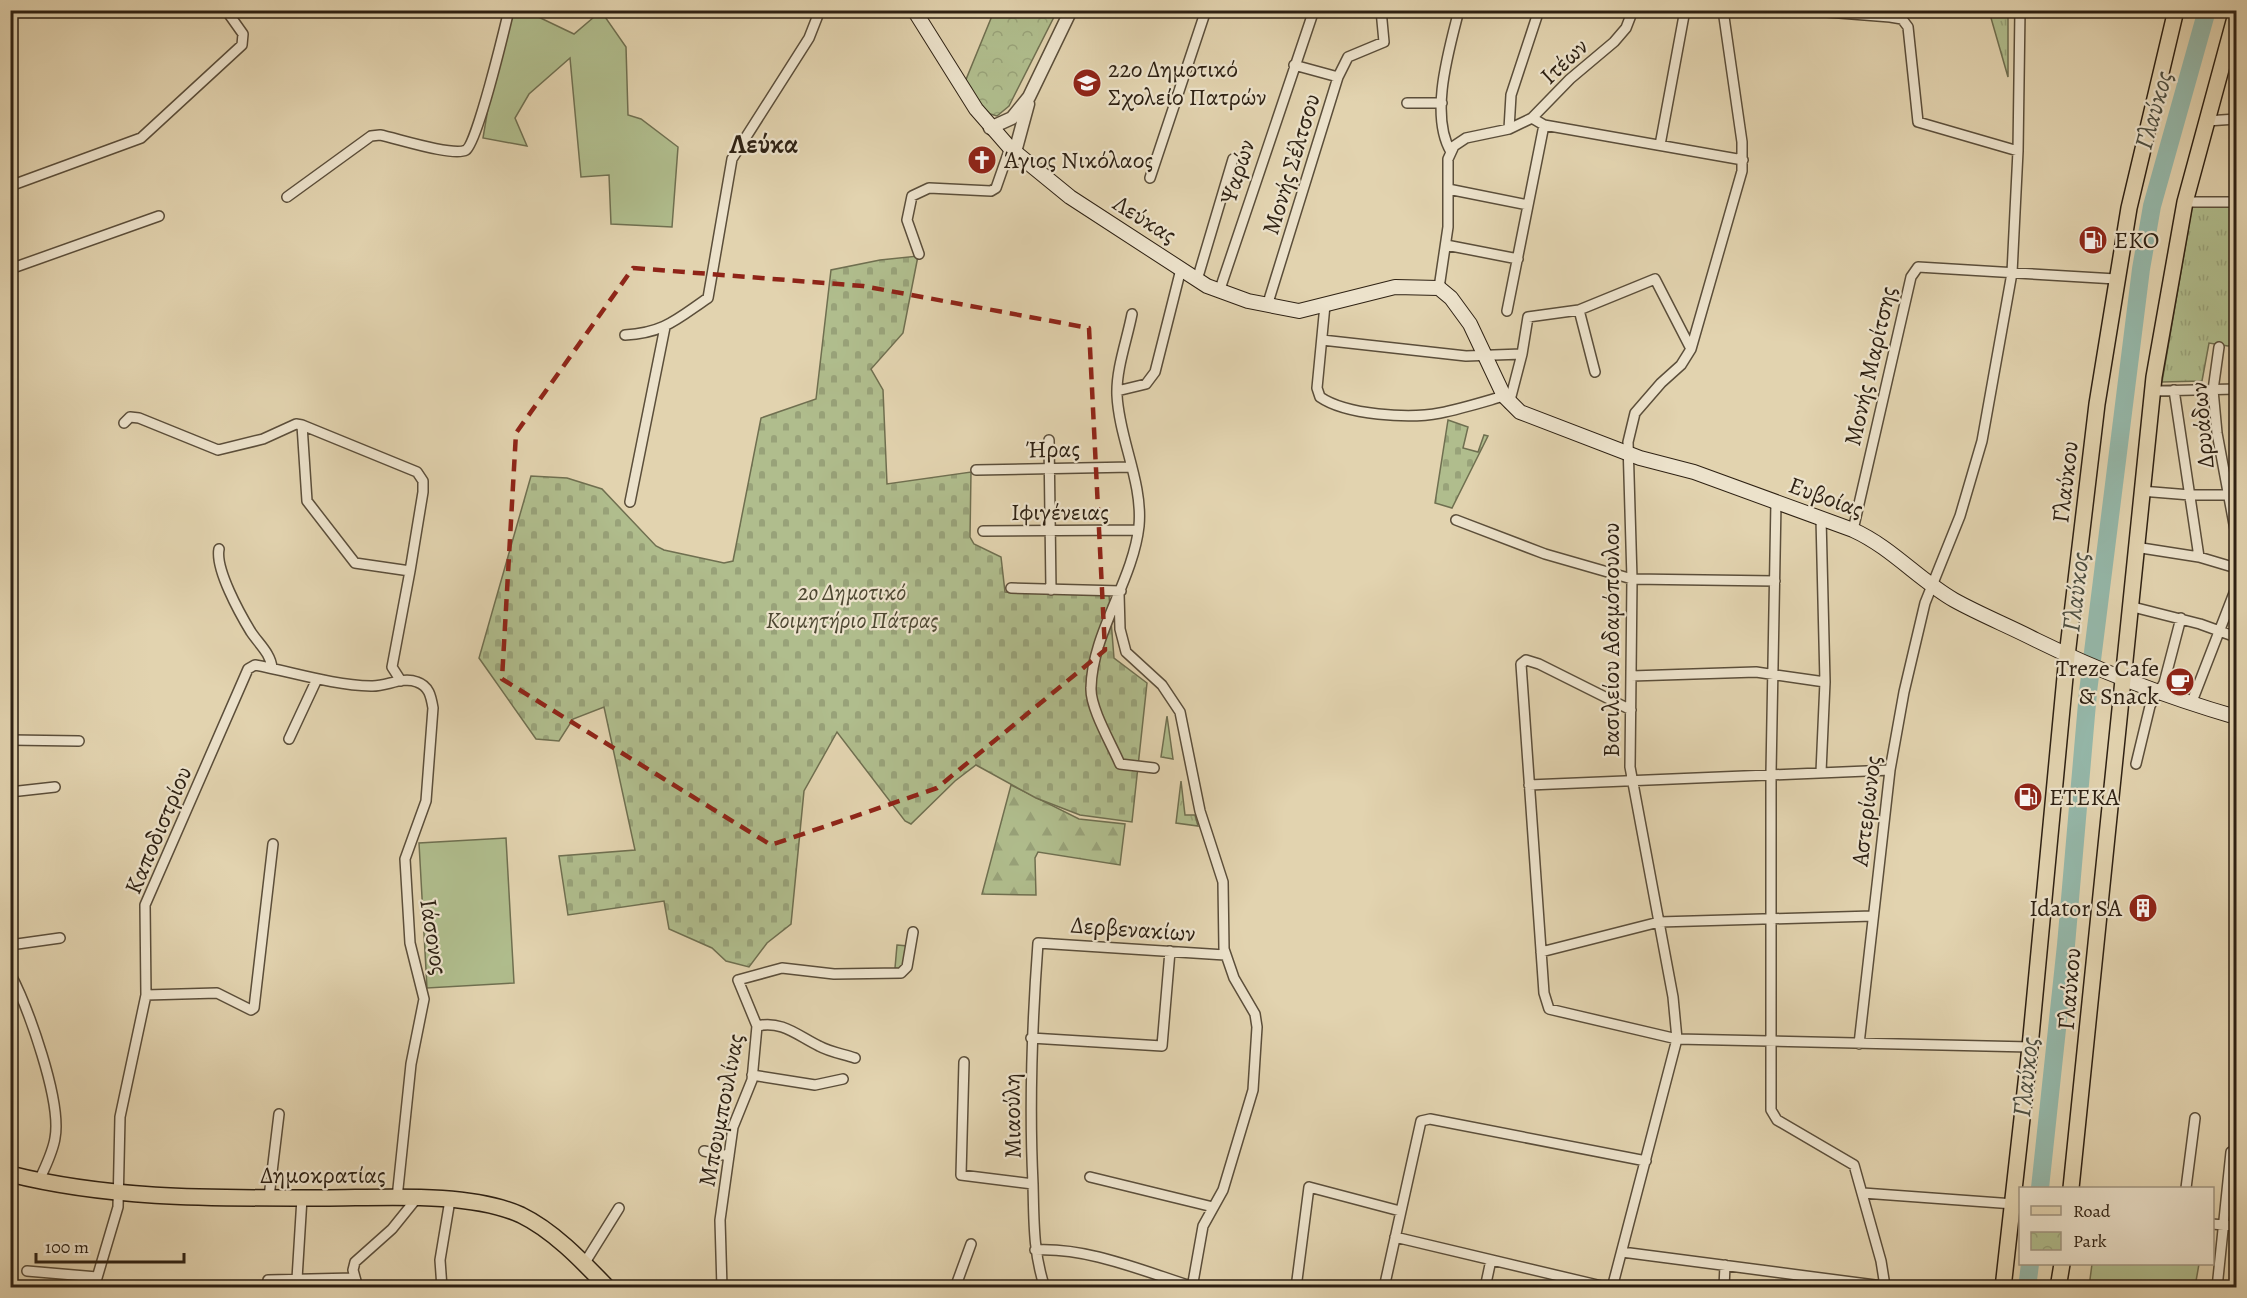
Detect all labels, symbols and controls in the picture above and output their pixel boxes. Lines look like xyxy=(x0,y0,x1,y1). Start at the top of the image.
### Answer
street label: Ιτέων xyxy=(1533,31,1595,91)
place label: 22ο Δημοτικό Σχολείο Πατρών xyxy=(1108,53,1266,113)
water label: Γλαύκος xyxy=(2126,66,2181,153)
school or university icon: 22ο Δημοτικό Σχολείο Πατρών xyxy=(1071,67,1103,99)
street label: Μονής Σέλτσου xyxy=(1254,90,1328,238)
district label: Λεύκα xyxy=(729,126,798,162)
street label: Ψαρών xyxy=(1212,135,1263,209)
church icon: Άγιος Νικόλαος xyxy=(966,144,998,176)
place label: Άγιος Νικόλαος xyxy=(1003,144,1153,176)
street label: Λεύκας xyxy=(1106,187,1183,251)
fuel station icon: EKO xyxy=(2077,224,2109,256)
place label: EKO xyxy=(2114,224,2159,256)
street label: Μονής Μαρίτσης xyxy=(1836,283,1904,449)
street label: Δρυάδων xyxy=(2182,380,2222,469)
street label: Ήρας xyxy=(1026,433,1080,465)
street label: Γλαύκου xyxy=(2044,439,2086,525)
street label: Ευβοίας xyxy=(1784,469,1868,525)
street label: Ιφιγένειας xyxy=(1011,496,1109,528)
street label: Βασιλείου Αδαμόπουλου xyxy=(1595,523,1627,757)
water label: Γλαύκος xyxy=(2053,550,2098,634)
park label: 2o Δημοτικό Κοιμητήριο Πάτρας xyxy=(766,576,939,636)
place label: Treze Cafe & Snack xyxy=(2056,652,2159,712)
cafe icon: Treze Cafe & Snack xyxy=(2164,666,2196,698)
street label: Αστερίωνος xyxy=(1843,754,1889,869)
street label: Καποδιστρίου xyxy=(117,761,199,899)
fuel station icon: ΕΤΕΚΑ xyxy=(2012,781,2044,813)
place label: ΕΤΕΚΑ xyxy=(2049,781,2120,813)
place label: Idator SA xyxy=(2029,892,2123,924)
building icon: Idator SA xyxy=(2127,892,2159,924)
street label: Ιάσονος xyxy=(412,897,456,977)
street label: Δερβενακίων xyxy=(1070,909,1197,949)
street label: Γλαύκου xyxy=(2049,947,2089,1031)
street label: Μπουμπουλίνας xyxy=(690,1031,752,1189)
water label: Γλαύκος xyxy=(2004,1035,2047,1119)
street label: Μιαούλη xyxy=(995,1073,1029,1159)
street label: Δημοκρατίας xyxy=(260,1159,386,1191)
legend xyxy=(2019,1187,2214,1265)
text: Road xyxy=(2073,1199,2111,1223)
scale bar xyxy=(36,1226,184,1264)
text: Park xyxy=(2073,1229,2107,1253)
text: 100 m xyxy=(45,1235,89,1259)

